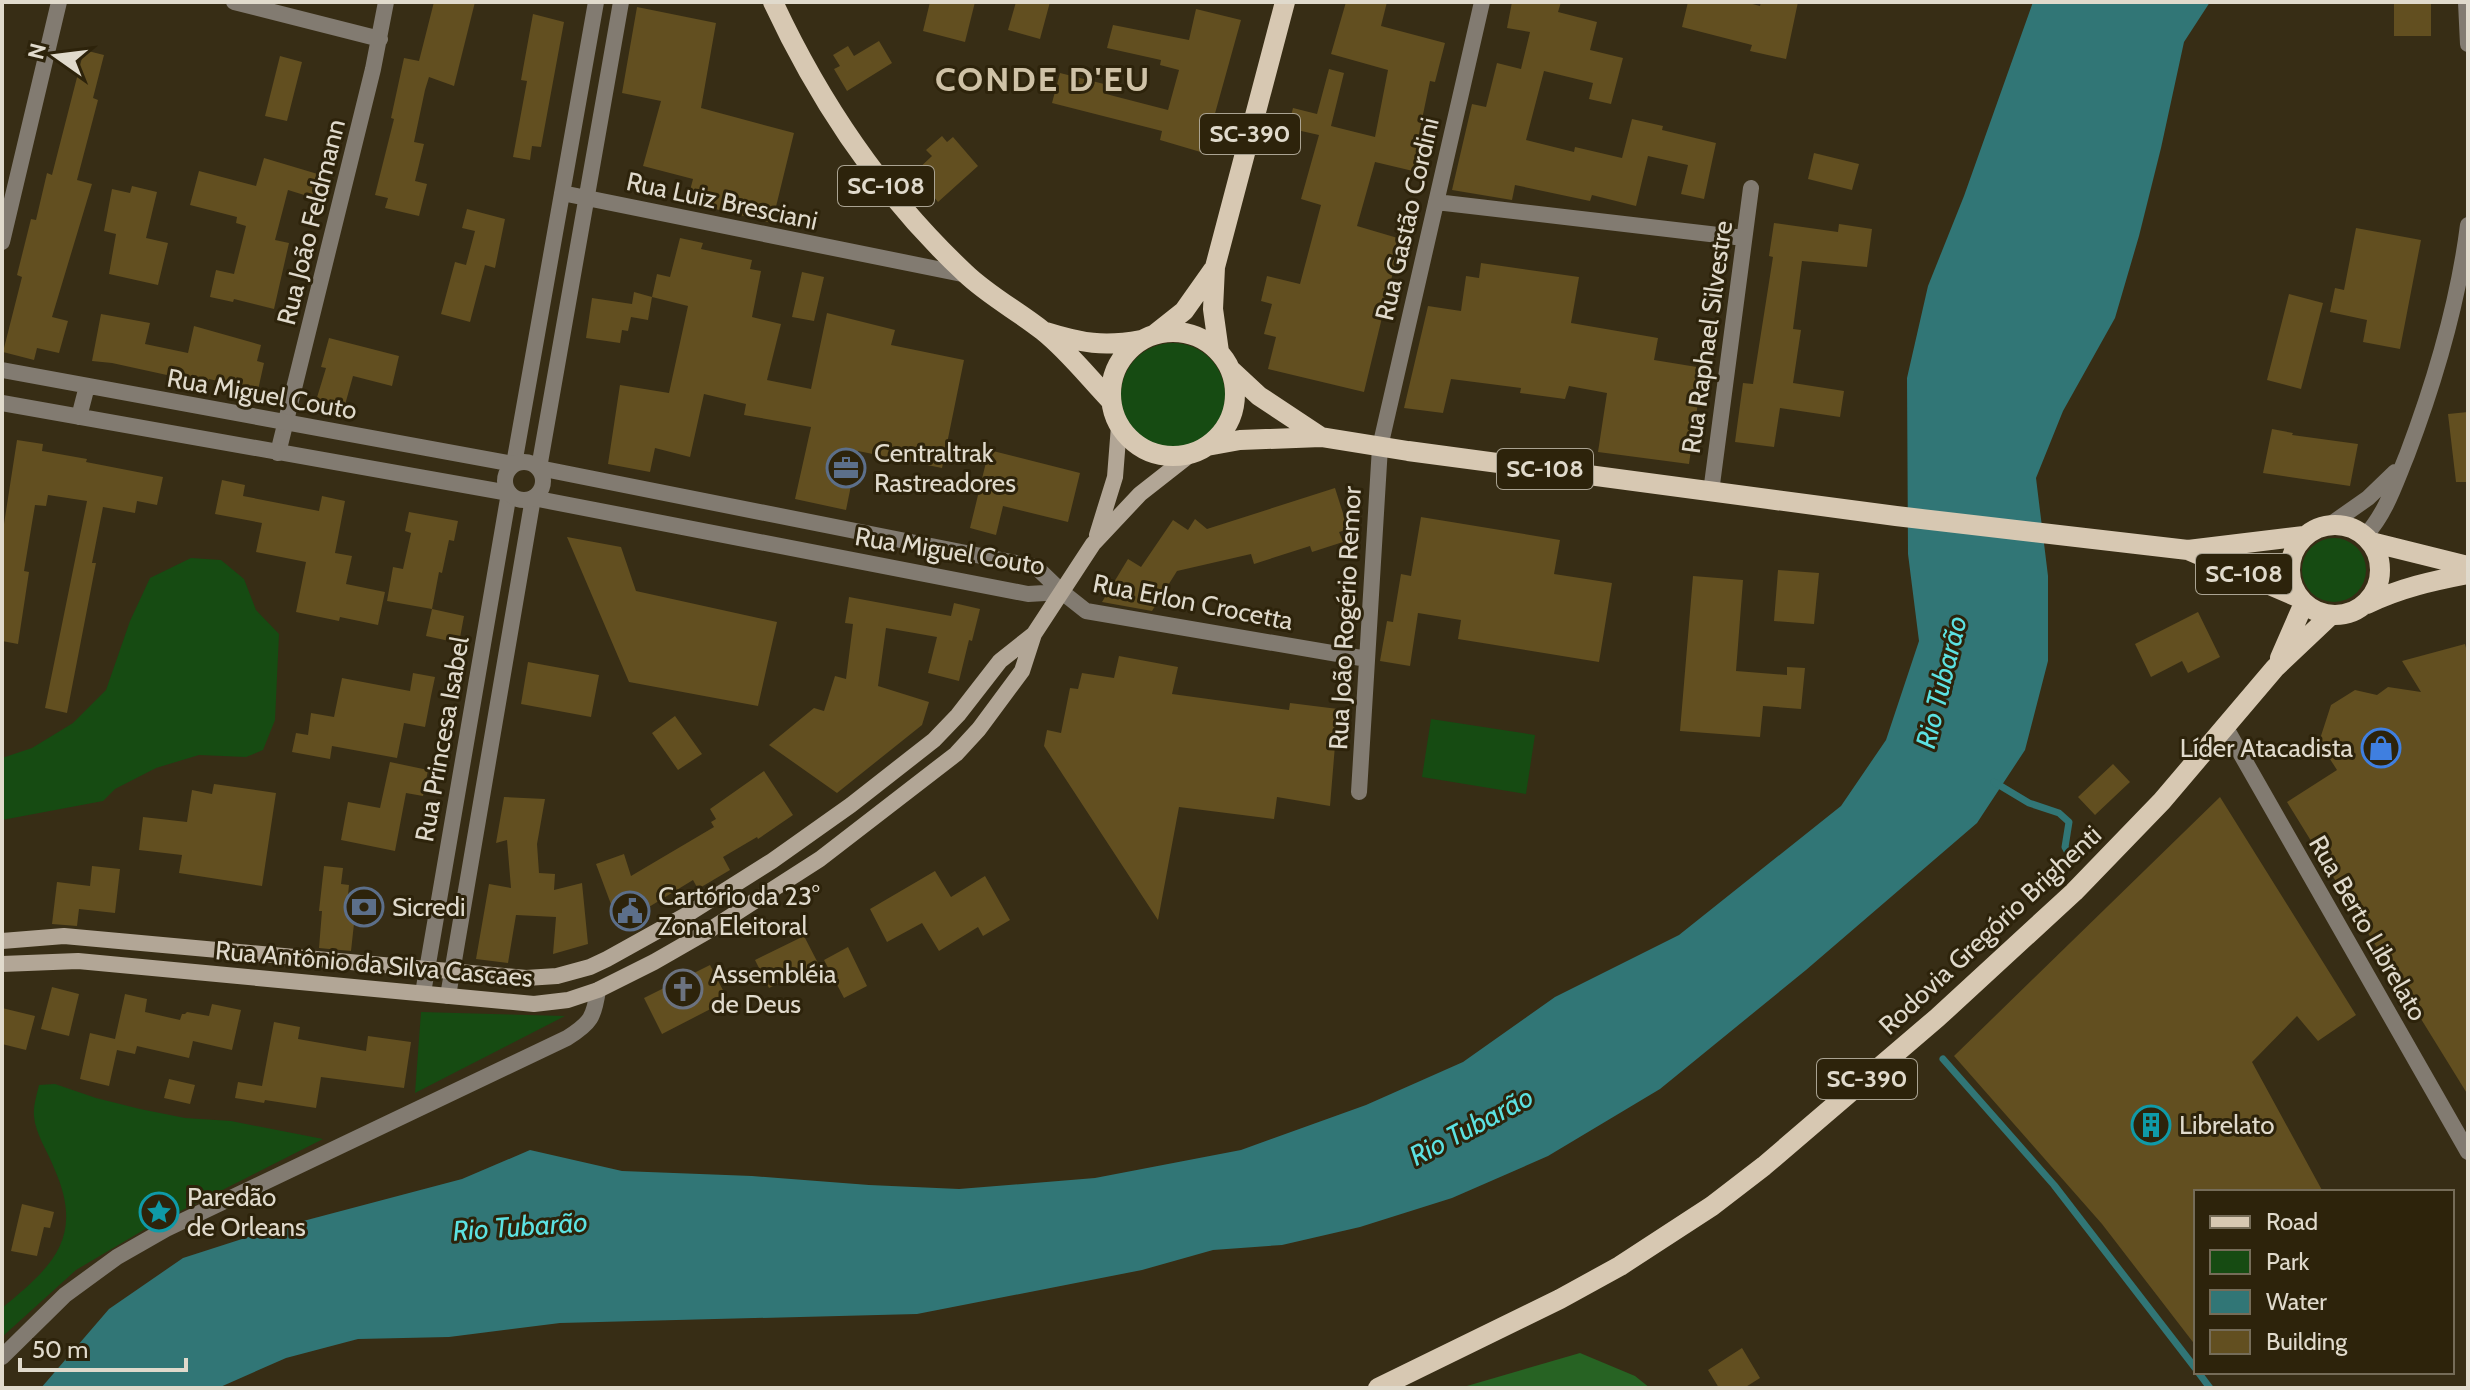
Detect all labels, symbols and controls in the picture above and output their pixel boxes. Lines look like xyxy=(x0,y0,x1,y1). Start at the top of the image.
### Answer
north arrow xyxy=(16,16,96,96)
text: N xyxy=(22,40,52,62)
district label: CONDE D'EU xyxy=(935,58,1151,100)
road number: SC-390 xyxy=(1200,114,1300,154)
street label: Rua Gastão Cordini xyxy=(1368,114,1446,324)
street label: Rua João Feldmann xyxy=(270,116,352,328)
street label: Rua Luiz Bresciani xyxy=(624,165,820,237)
road number: SC-108 xyxy=(838,166,934,206)
street label: Rua Raphael Silvestre xyxy=(1675,219,1739,455)
street label: Rua Miguel Couto xyxy=(165,362,359,426)
place label: Centraltrak Rastreadores xyxy=(874,437,1016,499)
office icon: Centraltrak Rastreadores xyxy=(825,447,867,489)
road number: SC-108 xyxy=(1497,449,1593,489)
street label: Rua João Rogério Remor xyxy=(1322,485,1368,751)
street label: Rua Miguel Couto xyxy=(853,520,1047,582)
road number: SC-108 xyxy=(2196,554,2292,594)
street label: Rua Erlon Crocetta xyxy=(1090,567,1296,637)
water label: Rio Tubarão xyxy=(1908,612,1974,752)
street label: Rua Princesa Isabel xyxy=(408,634,476,844)
shop icon: Líder Atacadista xyxy=(2360,727,2402,769)
place label: Líder Atacadista xyxy=(2180,732,2354,764)
street label: Rodovia Gregório Brighenti xyxy=(1872,819,2108,1041)
street label: Rua Berto Librelato xyxy=(2302,830,2434,1026)
place label: Cartório da 23° Zona Eleitoral xyxy=(658,880,820,942)
bank icon: Sicredi xyxy=(343,886,385,928)
public building icon: Cartório da 23° Zona Eleitoral xyxy=(609,890,651,932)
place label: Sicredi xyxy=(392,891,465,923)
street label: Rua Antônio da Silva Cascaes xyxy=(214,934,534,994)
place label: Assembléia de Deus xyxy=(711,958,837,1020)
church icon: Assembléia de Deus xyxy=(662,968,704,1010)
road number: SC-390 xyxy=(1817,1059,1917,1099)
water label: Rio Tubarão xyxy=(1403,1079,1539,1173)
building icon: Librelato xyxy=(2130,1104,2172,1146)
place label: Librelato xyxy=(2179,1109,2274,1141)
place label: Paredão de Orleans xyxy=(187,1181,306,1243)
legend xyxy=(2194,1190,2454,1374)
place icon: Paredão de Orleans xyxy=(138,1191,180,1233)
water label: Rio Tubarão xyxy=(451,1204,589,1248)
text: Road xyxy=(2266,1207,2318,1236)
text: Park xyxy=(2266,1247,2309,1276)
text: Water xyxy=(2266,1287,2327,1316)
scale bar xyxy=(20,1322,186,1372)
text: Building xyxy=(2266,1327,2348,1356)
text: 50 m xyxy=(32,1335,88,1364)

